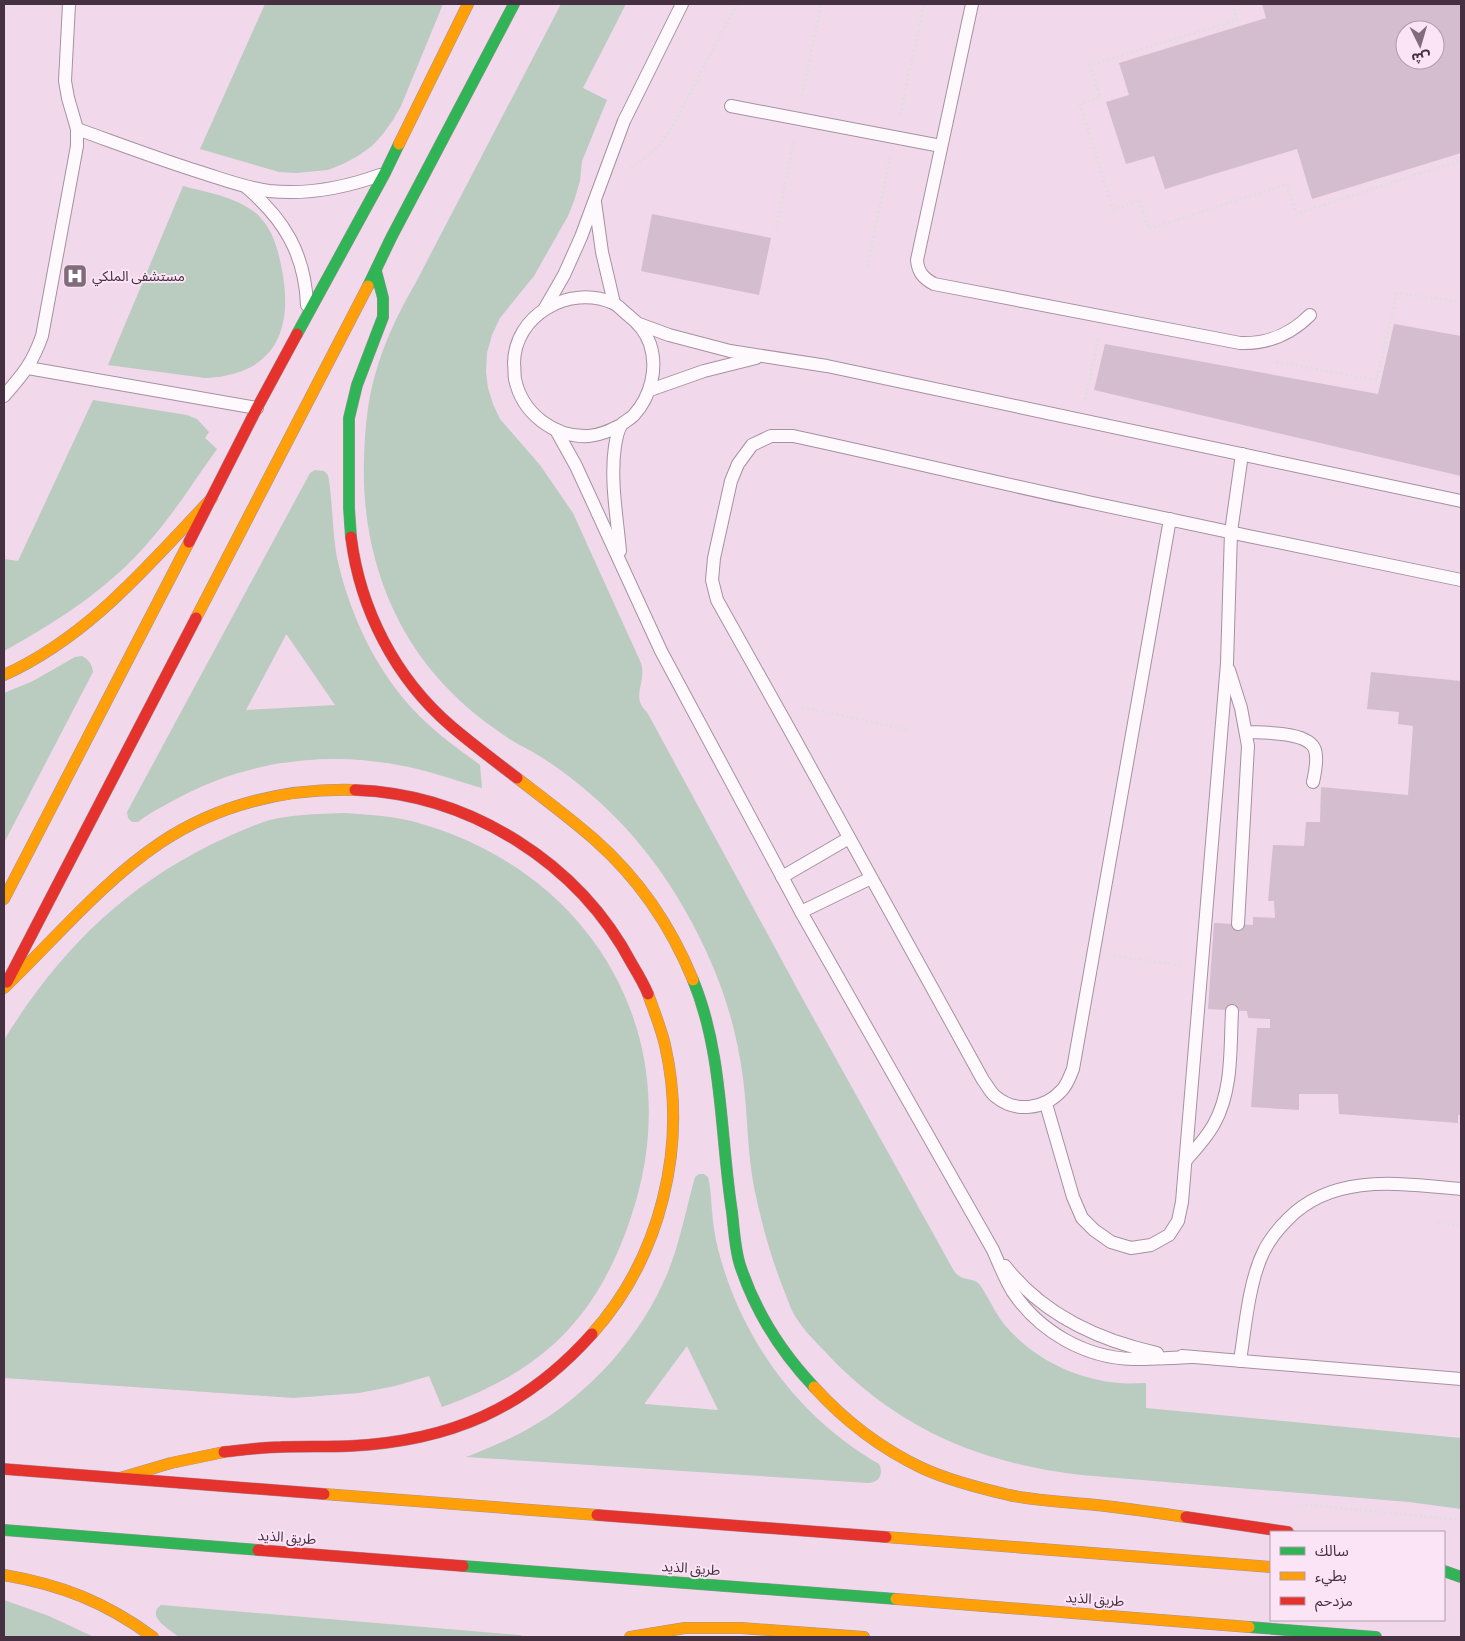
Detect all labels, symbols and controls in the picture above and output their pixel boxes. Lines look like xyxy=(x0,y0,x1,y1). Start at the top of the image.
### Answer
north arrow xyxy=(1395,20,1445,70)
text: ش xyxy=(1411,49,1431,68)
hospital icon: مستشفى الملكي xyxy=(62,263,88,289)
place label: مستشفى الملكي xyxy=(92,267,185,287)
street label: طريق الذيد xyxy=(257,1526,317,1549)
legend xyxy=(1270,1531,1445,1621)
text: سالك xyxy=(1315,1541,1349,1559)
street label: طريق الذيد xyxy=(661,1557,721,1580)
text: بطيء xyxy=(1315,1566,1347,1587)
street label: طريق الذيد xyxy=(1065,1588,1125,1611)
text: مزدحم xyxy=(1315,1591,1353,1612)

